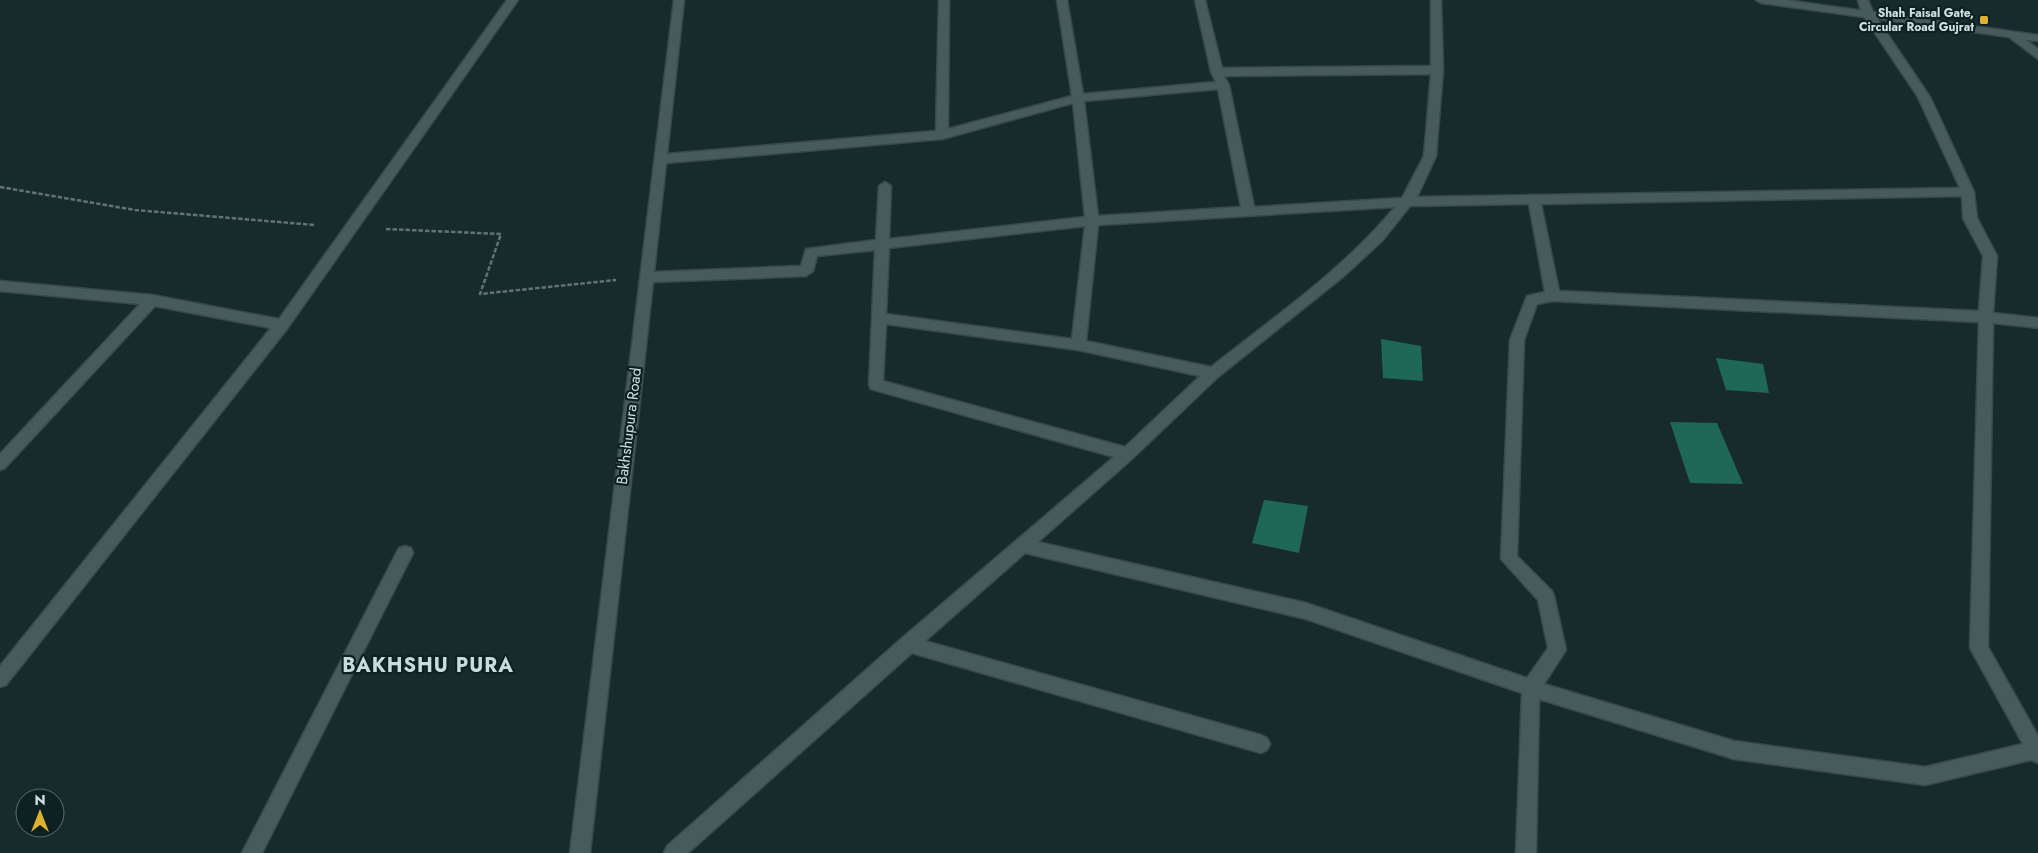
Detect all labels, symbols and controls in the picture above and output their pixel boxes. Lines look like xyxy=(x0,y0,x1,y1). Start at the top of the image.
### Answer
place label: Shah Faisal Gate, Circular Road Gujrat xyxy=(1859,4,1974,36)
marker: Shah Faisal Gate, Circular Road Gujrat xyxy=(1978,14,1990,26)
street label: Bakhshupura Road xyxy=(611,366,647,486)
district label: BAKHSHU PURA xyxy=(342,651,514,680)
north arrow xyxy=(15,788,65,838)
text: N xyxy=(34,790,46,810)

